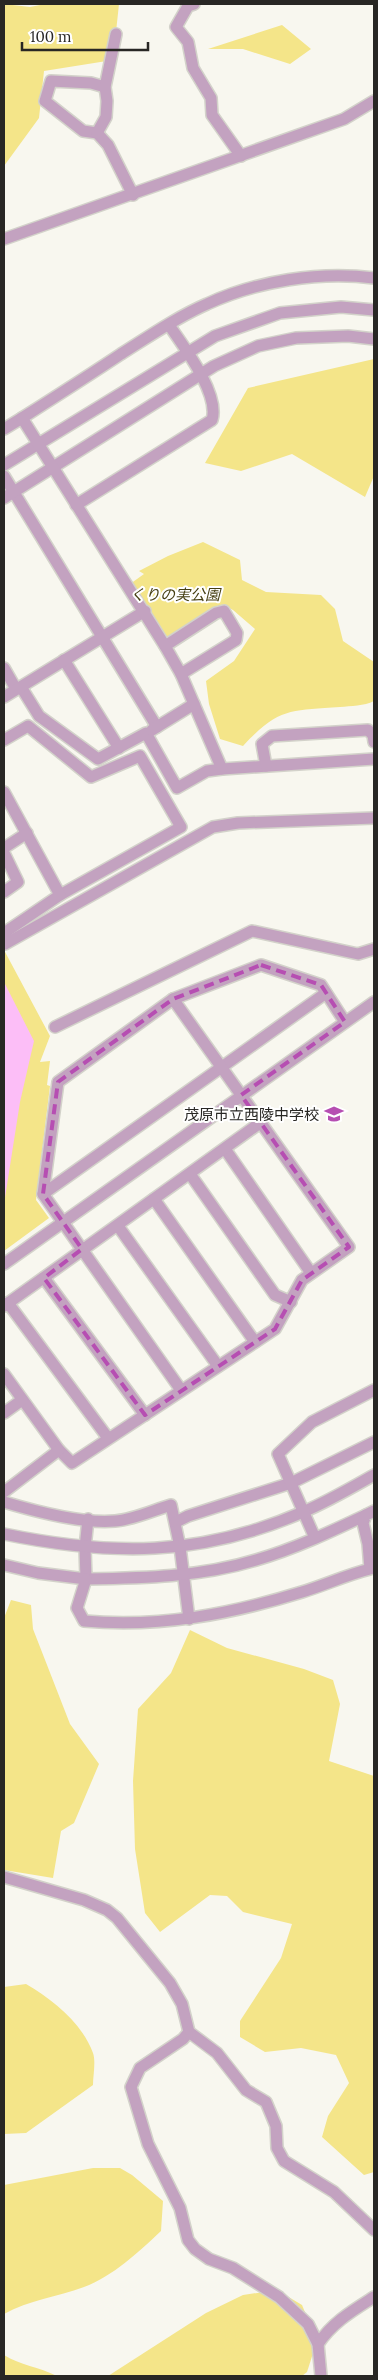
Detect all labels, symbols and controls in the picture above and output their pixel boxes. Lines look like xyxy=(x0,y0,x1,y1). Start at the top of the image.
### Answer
scale bar xyxy=(22,20,149,52)
text: 100 m xyxy=(30,27,71,46)
park label: くりの実公園 xyxy=(130,585,222,604)
school or university icon: 茂原市立西陵中学校 xyxy=(323,1103,345,1125)
place label: 茂原市立西陵中学校 xyxy=(184,1105,319,1124)

